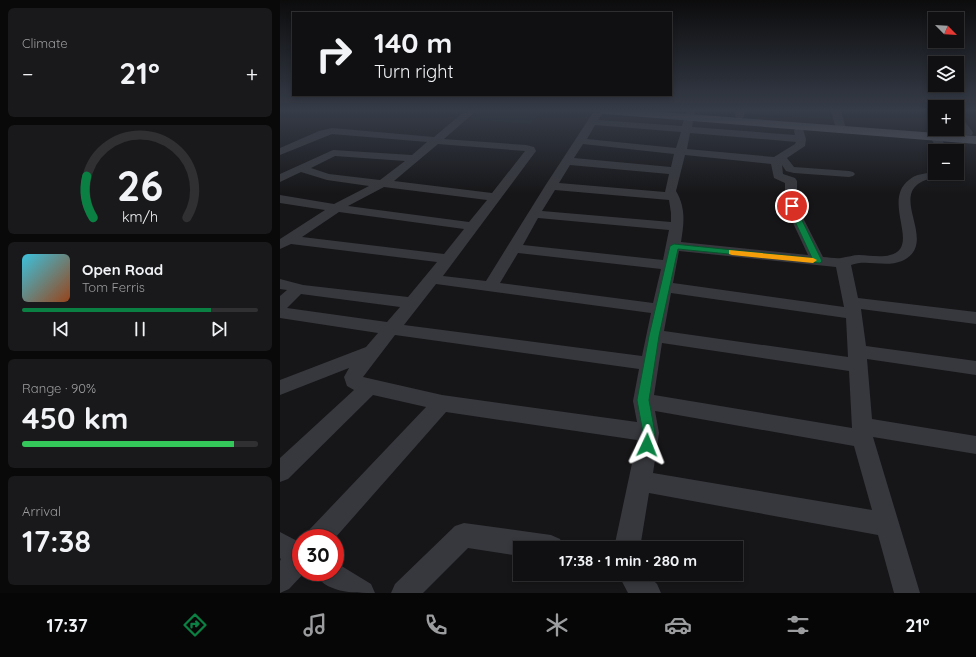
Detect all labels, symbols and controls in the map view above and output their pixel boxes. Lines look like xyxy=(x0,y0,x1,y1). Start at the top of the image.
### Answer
north arrow xyxy=(928,12,964,48)
map controls xyxy=(928,12,964,180)
text: 140 m xyxy=(374,25,452,60)
icon: right xyxy=(308,28,360,80)
text: Climate xyxy=(22,35,68,51)
text: 21° xyxy=(119,54,160,92)
button: layers xyxy=(928,56,964,92)
text: − xyxy=(22,60,33,88)
text: + xyxy=(246,60,258,88)
text: Turn right xyxy=(374,60,454,83)
button: + xyxy=(928,100,964,136)
button: − xyxy=(928,144,964,180)
text: 26 xyxy=(117,158,163,210)
pin xyxy=(775,189,809,223)
icon: arrive xyxy=(781,195,803,217)
text: km/h xyxy=(122,207,158,225)
text: Open Road xyxy=(82,260,163,279)
text: Tom Ferris xyxy=(82,279,145,295)
icon: previous xyxy=(50,318,72,340)
icon: pause xyxy=(129,318,151,340)
icon: next xyxy=(208,318,230,340)
text: Range · 90% xyxy=(22,380,96,396)
text: 450 km xyxy=(22,399,128,437)
position arrow xyxy=(626,424,668,466)
text: Arrival xyxy=(22,503,61,519)
text: 17:38 xyxy=(22,522,91,560)
speed limit sign: 30 xyxy=(292,529,344,581)
text: 17:38 · 1 min · 280 m xyxy=(559,551,697,570)
icon: directions xyxy=(181,611,209,639)
icon: music xyxy=(301,611,329,639)
icon: phone xyxy=(422,611,450,639)
icon: climate xyxy=(543,611,571,639)
icon: car xyxy=(664,611,692,639)
icon: filters xyxy=(784,611,812,639)
text: 17:37 xyxy=(46,614,88,637)
text: 21° xyxy=(905,614,930,637)

